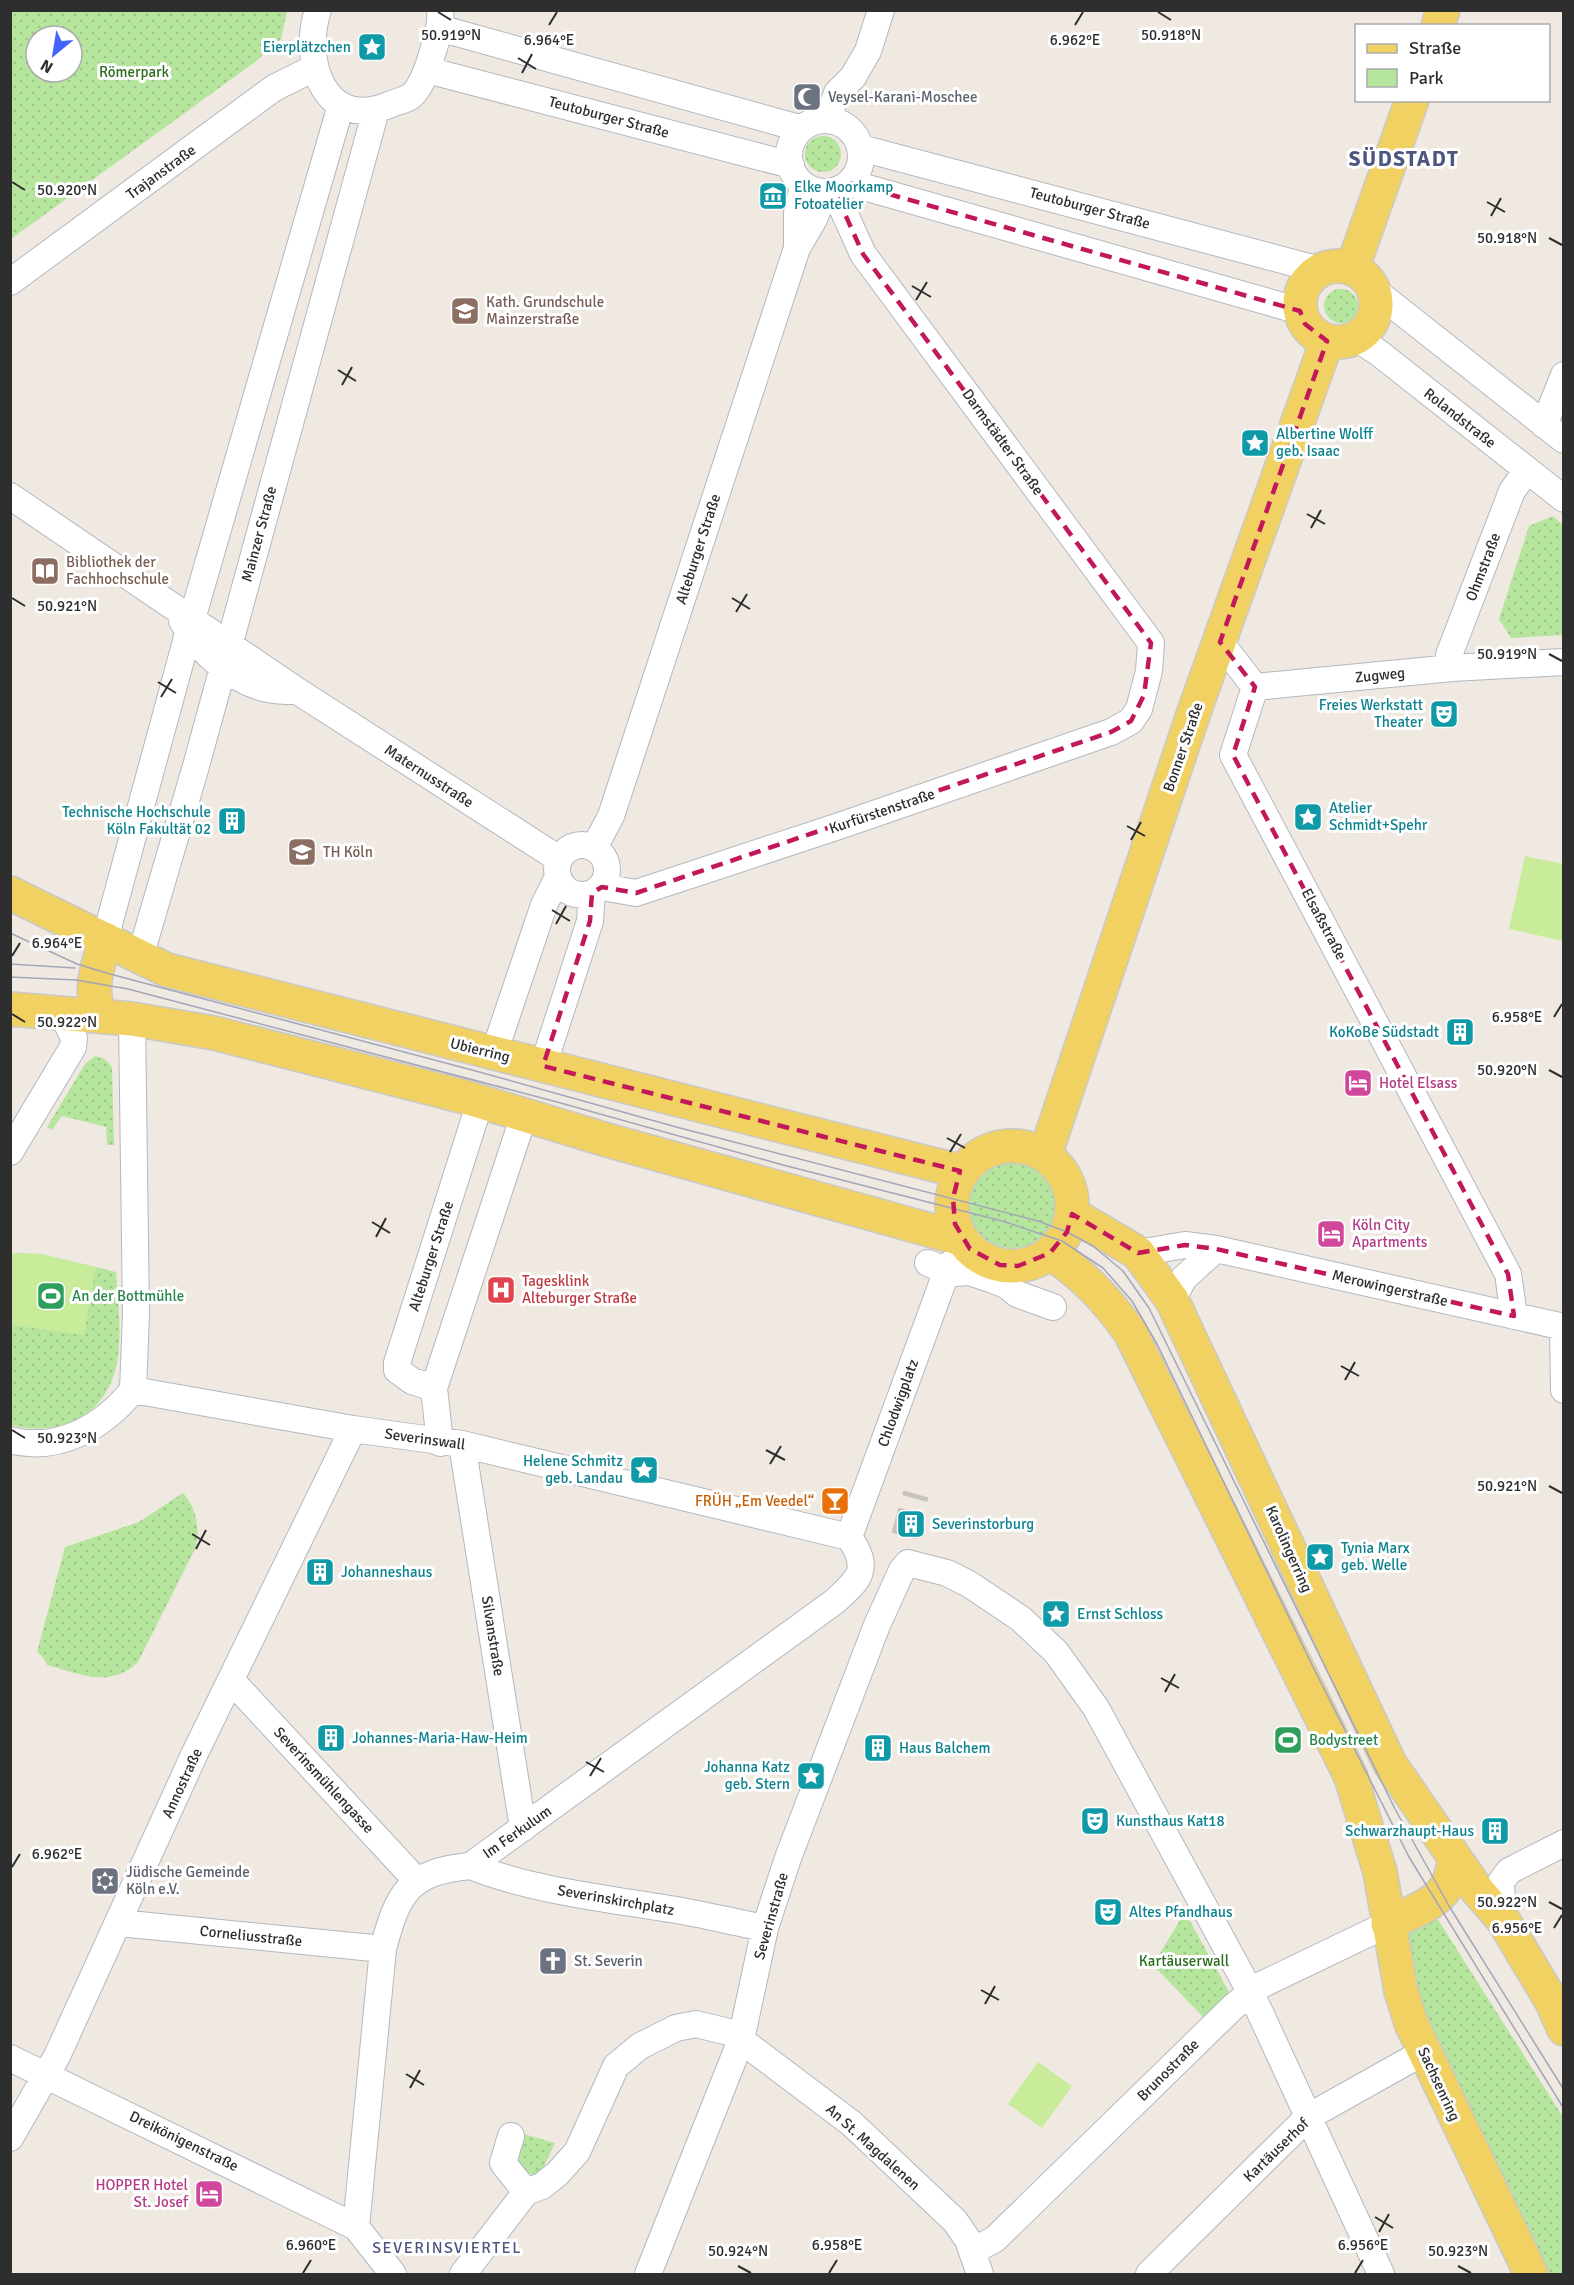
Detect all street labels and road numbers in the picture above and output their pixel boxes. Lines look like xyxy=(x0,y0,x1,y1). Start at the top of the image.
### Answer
street label: Teutoburger Straße xyxy=(547,92,671,142)
street label: Trajanstraße xyxy=(123,141,199,203)
street label: Teutoburger Straße xyxy=(1028,183,1152,233)
street label: Rolandstraße xyxy=(1420,384,1500,452)
street label: Darmstädter Straße xyxy=(958,385,1048,499)
street label: Mainzer Straße xyxy=(238,484,280,584)
street label: Alteburger Straße xyxy=(672,492,724,606)
street label: Ohmstraße xyxy=(1462,530,1504,604)
street label: Zugweg xyxy=(1354,663,1406,687)
street label: Bonner Straße xyxy=(1159,700,1207,794)
street label: Maternusstraße xyxy=(381,741,477,811)
street label: Kurfürstenstraße xyxy=(827,784,937,838)
street label: Elsaßstraße xyxy=(1298,885,1350,963)
street label: Ubierring xyxy=(448,1034,512,1066)
street label: Alteburger Straße xyxy=(405,1199,457,1313)
street label: Merowingerstraße xyxy=(1330,1266,1450,1310)
street label: Chlodwigplatz xyxy=(874,1356,922,1449)
street label: Severinswall xyxy=(383,1424,467,1454)
street label: Karolingerring xyxy=(1262,1503,1316,1595)
street label: Silvanstraße xyxy=(478,1595,508,1677)
street label: Severinsmühlengasse xyxy=(270,1723,378,1837)
street label: Annostraße xyxy=(158,1745,206,1821)
street label: Im Ferkulum xyxy=(479,1802,555,1862)
street label: Severinstraße xyxy=(750,1870,792,1962)
street label: Severinskirchplatz xyxy=(556,1881,676,1919)
street label: Corneliusstraße xyxy=(199,1922,303,1950)
street label: Brunostraße xyxy=(1133,2035,1203,2105)
street label: Sachsenring xyxy=(1414,2044,1464,2124)
street label: An St. Magdalenen xyxy=(822,2100,924,2194)
street label: Dreikönigenstraße xyxy=(127,2107,241,2175)
street label: Kartäuserhof xyxy=(1240,2114,1313,2186)

